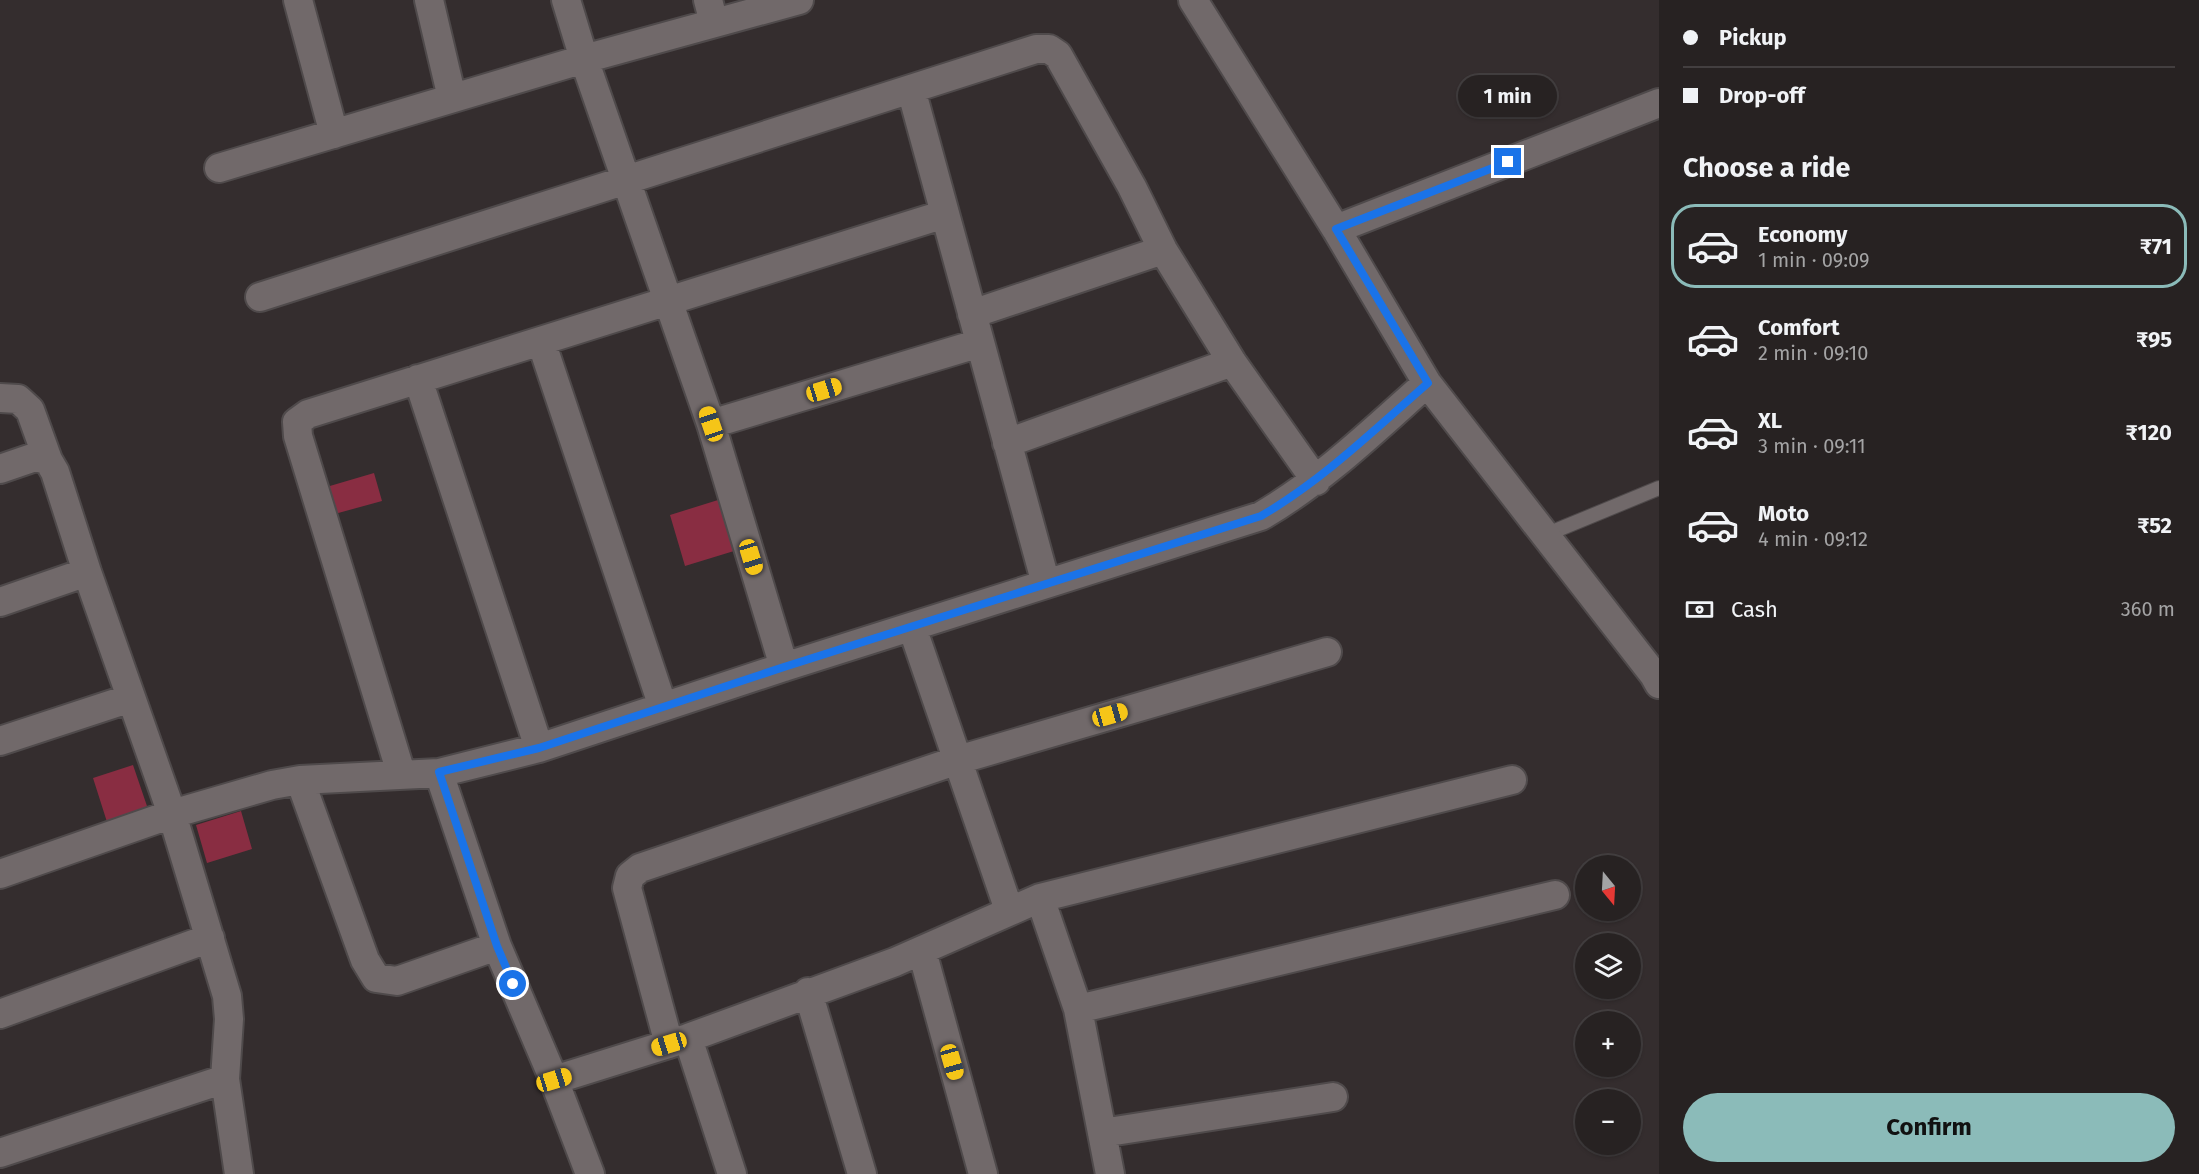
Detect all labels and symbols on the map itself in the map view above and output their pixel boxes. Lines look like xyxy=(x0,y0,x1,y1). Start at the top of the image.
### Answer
callout: 1 min xyxy=(1458,75,1558,117)
route end xyxy=(1494,148,1521,175)
car xyxy=(804,376,844,404)
car xyxy=(697,404,725,444)
car xyxy=(737,537,765,577)
car xyxy=(1090,701,1130,729)
north arrow xyxy=(1575,855,1641,921)
route start xyxy=(499,970,526,997)
car xyxy=(649,1030,689,1058)
car xyxy=(938,1042,966,1082)
car xyxy=(534,1066,574,1094)

